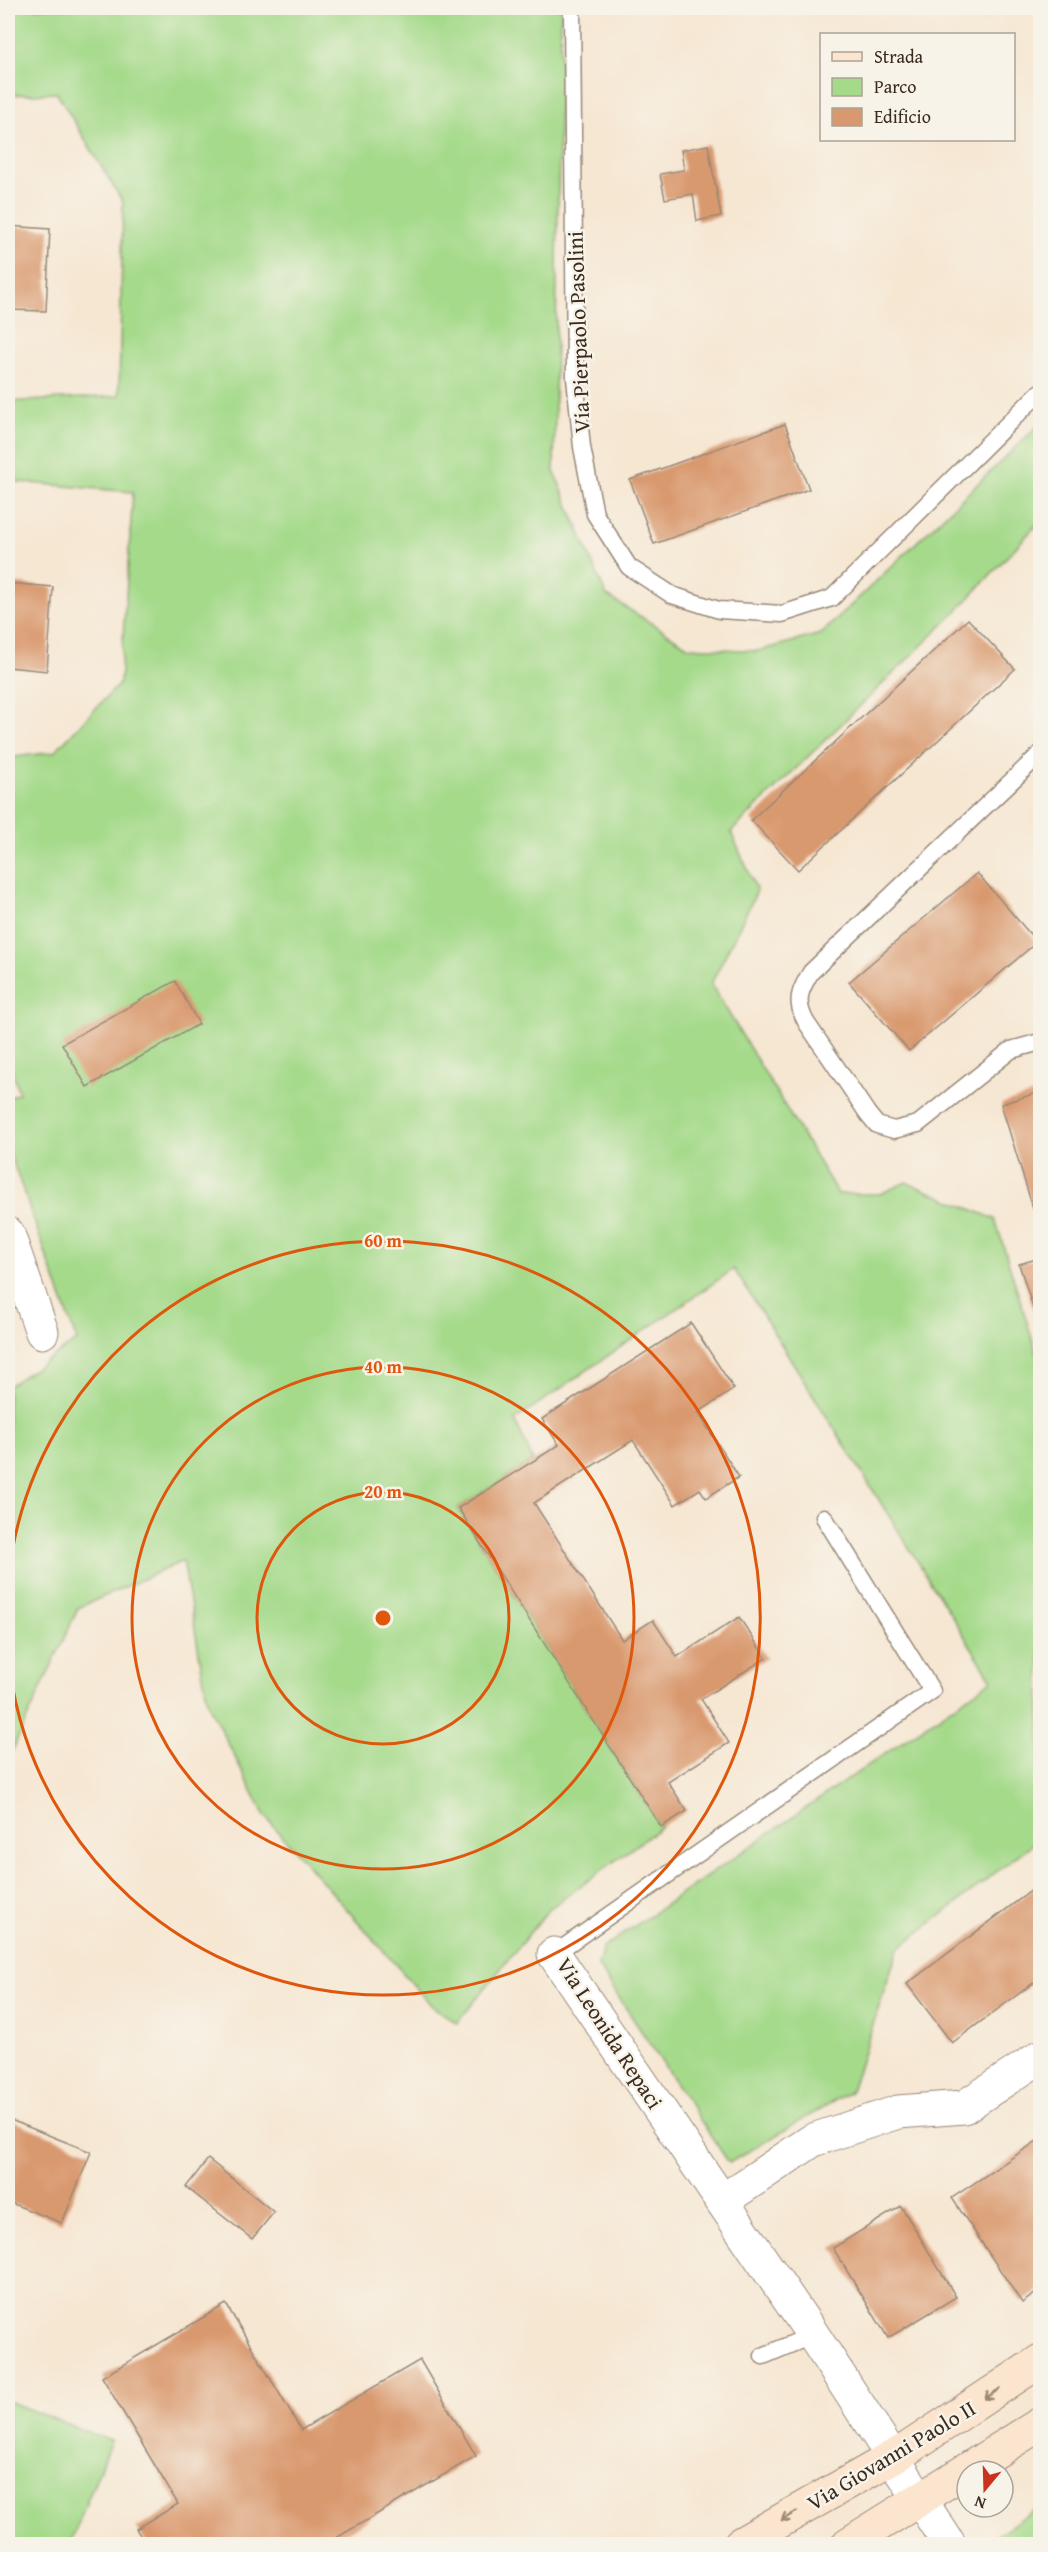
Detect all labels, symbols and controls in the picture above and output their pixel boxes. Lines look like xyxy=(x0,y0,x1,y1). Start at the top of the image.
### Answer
legend xyxy=(820,33,1015,141)
text: Strada xyxy=(874,43,924,70)
text: Parco xyxy=(874,73,917,100)
text: Edificio xyxy=(874,103,931,130)
street label: Via Pierpaolo Pasolini xyxy=(558,230,598,434)
text: 60 m xyxy=(364,1227,403,1254)
text: 40 m xyxy=(364,1353,403,1380)
text: 20 m xyxy=(364,1478,403,1505)
centre of rings xyxy=(373,1608,393,1628)
street label: Via Leonida Repaci xyxy=(549,1951,671,2115)
one-way arrow xyxy=(983,2387,1000,2400)
street label: Via Giovanni Paolo II xyxy=(801,2392,981,2518)
north arrow xyxy=(955,2459,1015,2519)
text: N xyxy=(971,2490,989,2516)
one-way arrow xyxy=(781,2510,798,2522)

